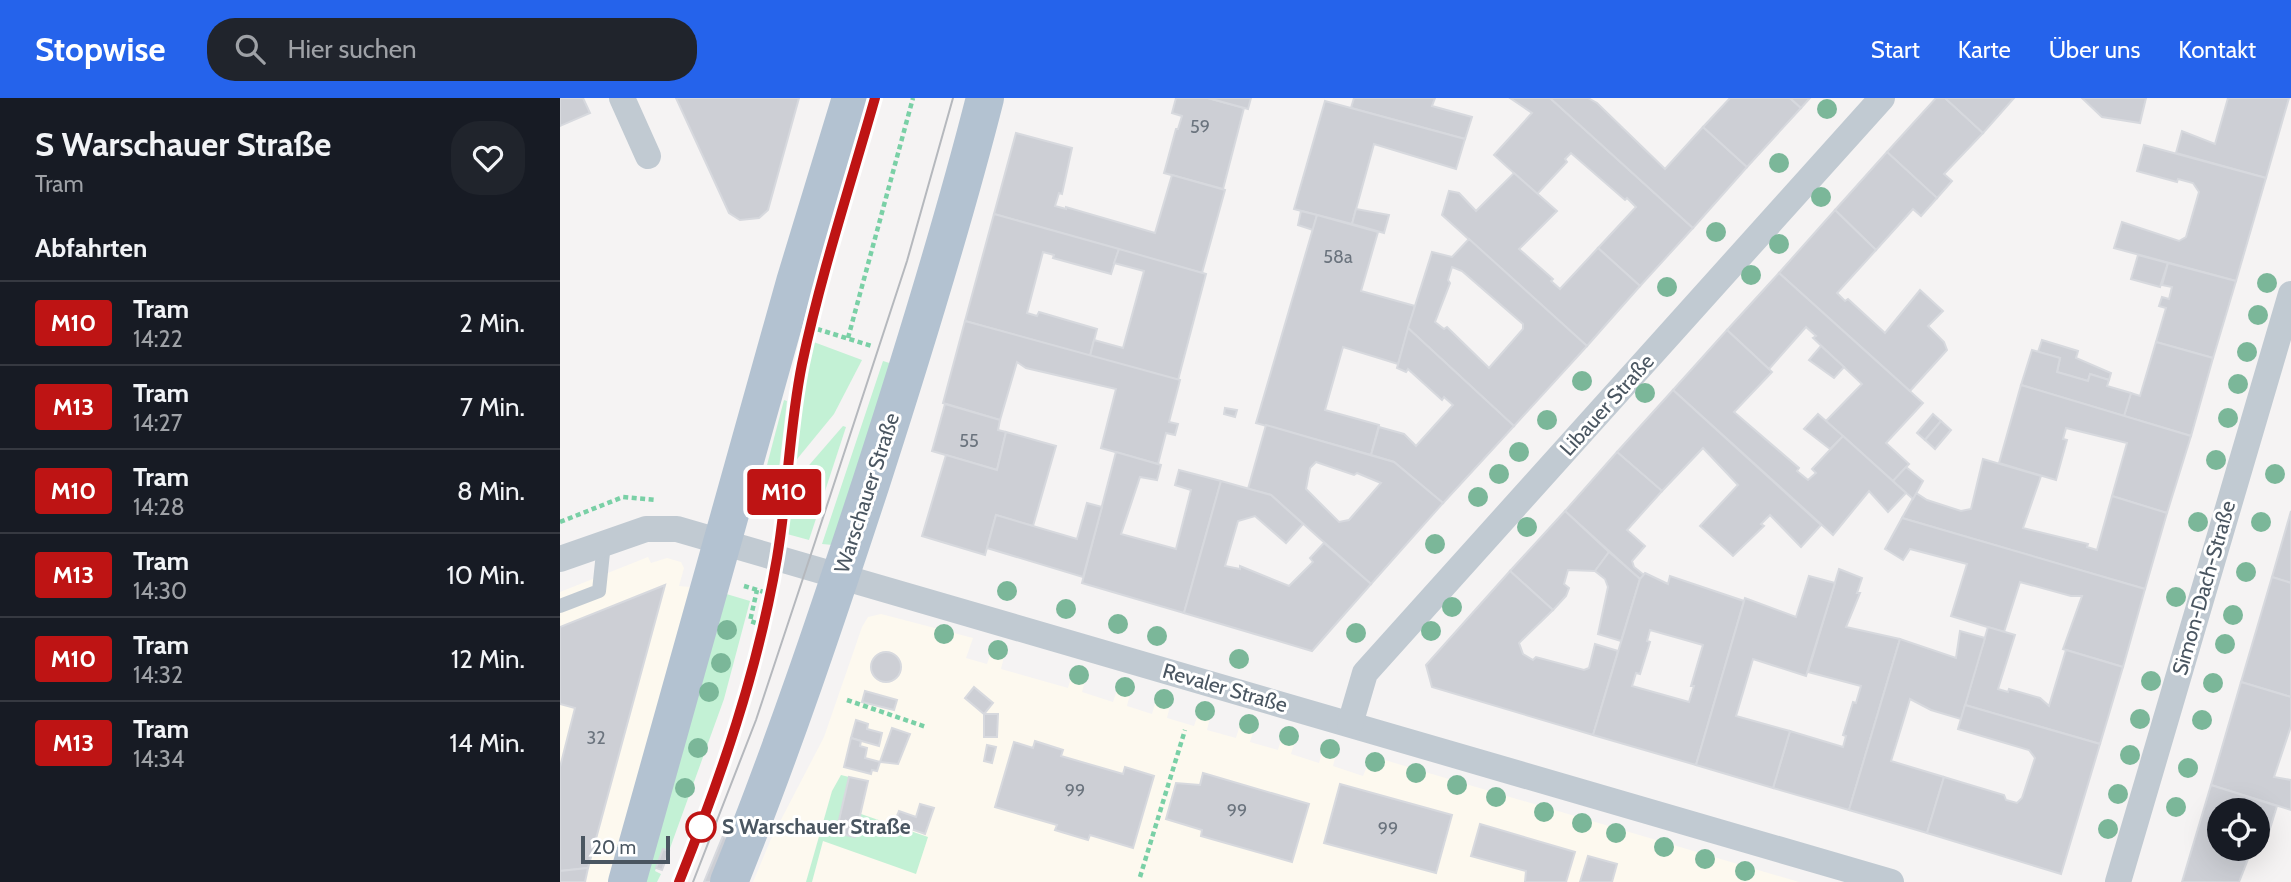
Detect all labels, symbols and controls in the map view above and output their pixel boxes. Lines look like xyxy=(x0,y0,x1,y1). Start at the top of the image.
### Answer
search box xyxy=(207,18,697,81)
text: Stopwise xyxy=(35,29,165,69)
icon: search xyxy=(231,30,269,68)
text: Hier suchen xyxy=(287,33,417,65)
text: Start xyxy=(1871,35,1920,64)
text: Karte xyxy=(1958,35,2011,64)
text: Über uns xyxy=(2049,35,2140,64)
text: Kontakt xyxy=(2178,35,2256,64)
house number: 59 xyxy=(1190,116,1210,138)
button: heart xyxy=(451,121,525,195)
text: S Warschauer Straße xyxy=(35,124,331,164)
text: Tram xyxy=(35,170,84,198)
text: Abfahrten xyxy=(35,232,147,264)
house number: 58a xyxy=(1323,246,1353,268)
text: Tram xyxy=(133,293,189,325)
text: 2 Min. xyxy=(459,307,525,339)
text: M10 xyxy=(51,308,96,337)
text: 14:22 xyxy=(133,325,183,353)
street label: Libauer Straße xyxy=(1554,348,1659,461)
text: Tram xyxy=(133,377,189,409)
text: 7 Min. xyxy=(460,391,525,423)
text: M13 xyxy=(53,392,94,421)
text: 14:27 xyxy=(133,409,182,437)
street label: Warschauer Straße xyxy=(829,409,904,576)
house number: 55 xyxy=(959,430,979,452)
text: Tram xyxy=(133,461,189,493)
line badge: M10 xyxy=(744,469,824,515)
text: 8 Min. xyxy=(457,475,525,507)
text: M10 xyxy=(51,476,96,505)
text: M10 xyxy=(761,477,807,506)
text: 14:28 xyxy=(133,493,185,521)
street label: Simon-Dach-Straße xyxy=(2167,498,2240,678)
text: Tram xyxy=(133,545,189,577)
text: 10 Min. xyxy=(446,559,525,591)
text: M13 xyxy=(53,560,94,589)
text: 14:30 xyxy=(133,577,187,605)
text: Tram xyxy=(133,629,189,661)
text: 12 Min. xyxy=(451,643,525,675)
text: M10 xyxy=(51,644,96,673)
street label: Revaler Straße xyxy=(1160,658,1291,717)
text: 14:32 xyxy=(133,661,183,689)
text: Tram xyxy=(133,713,189,745)
text: 14 Min. xyxy=(449,727,525,759)
house number: 32 xyxy=(586,727,606,749)
text: M13 xyxy=(53,728,94,757)
text: 14:34 xyxy=(133,745,184,773)
house number: 99 xyxy=(1065,780,1085,802)
map controls xyxy=(2207,798,2270,861)
button: locate xyxy=(2207,798,2270,861)
house number: 99 xyxy=(1227,800,1247,822)
marker: S Warschauer Straße xyxy=(686,812,716,842)
place label: S Warschauer Straße xyxy=(722,814,911,839)
house number: 99 xyxy=(1378,818,1398,840)
scale bar xyxy=(581,833,670,865)
text: 20 m xyxy=(592,836,636,859)

